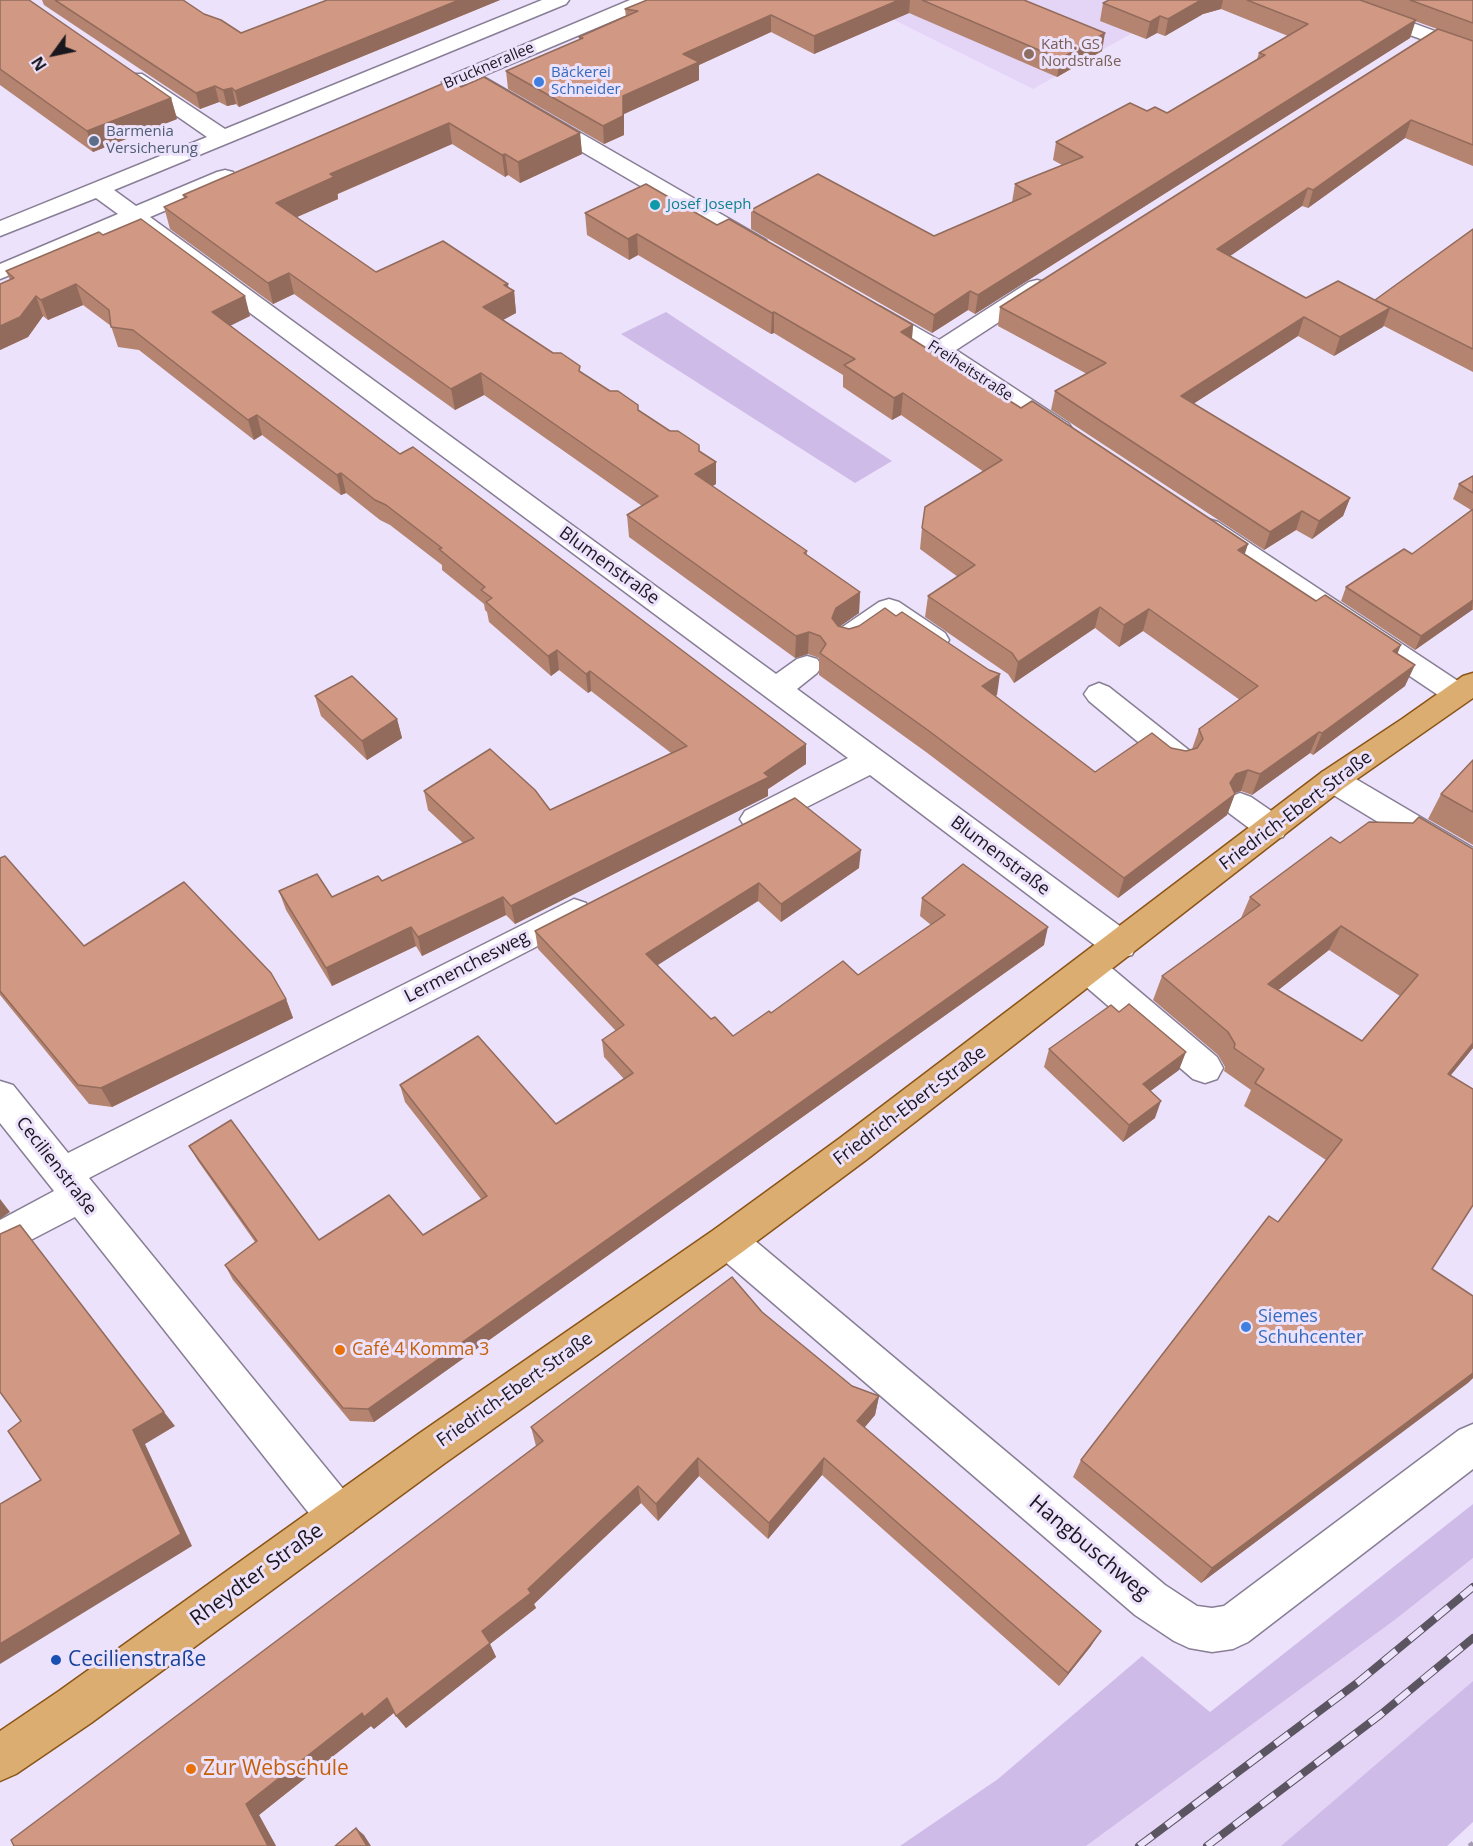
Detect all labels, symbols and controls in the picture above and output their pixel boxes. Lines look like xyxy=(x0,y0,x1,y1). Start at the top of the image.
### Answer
north arrow xyxy=(24,24,84,84)
place label: Kath. GS Nordstraße xyxy=(1041,36,1121,71)
street label: Brucknerallee xyxy=(441,39,537,93)
marker: Kath. GS Nordstraße xyxy=(1022,47,1036,61)
text: N xyxy=(26,52,52,75)
place label: Bäckerei Schneider xyxy=(551,64,621,99)
marker: Bäckerei Schneider xyxy=(532,75,546,89)
place label: Barmenia Versicherung xyxy=(106,123,198,158)
marker: Barmenia Versicherung xyxy=(87,134,101,148)
place label: Josef Joseph xyxy=(667,196,752,214)
marker: Josef Joseph xyxy=(648,198,662,212)
street label: Freiheitstraße xyxy=(924,337,1016,405)
street label: Blumenstraße xyxy=(555,522,663,610)
street label: Friedrich-Ebert-Straße xyxy=(1216,747,1376,875)
street label: Blumenstraße xyxy=(946,812,1054,900)
street label: Lermenchesweg xyxy=(401,926,533,1008)
street label: Friedrich-Ebert-Straße xyxy=(830,1042,990,1170)
street label: Cecilienstraße xyxy=(11,1113,101,1219)
place label: Siemes Schuhcenter xyxy=(1258,1306,1363,1348)
marker: Siemes Schuhcenter xyxy=(1239,1320,1253,1334)
street label: Friedrich-Ebert-Straße xyxy=(433,1328,597,1452)
place label: Café 4 Komma 3 xyxy=(352,1339,489,1361)
marker: Café 4 Komma 3 xyxy=(333,1343,347,1357)
street label: Hangbuschweg xyxy=(1024,1490,1154,1606)
street label: Rheydter Straße xyxy=(186,1518,328,1632)
place label: Cecilienstraße xyxy=(68,1647,206,1673)
marker: Cecilienstraße xyxy=(49,1653,63,1667)
place label: Zur Webschule xyxy=(203,1756,349,1782)
marker: Zur Webschule xyxy=(184,1762,198,1776)

